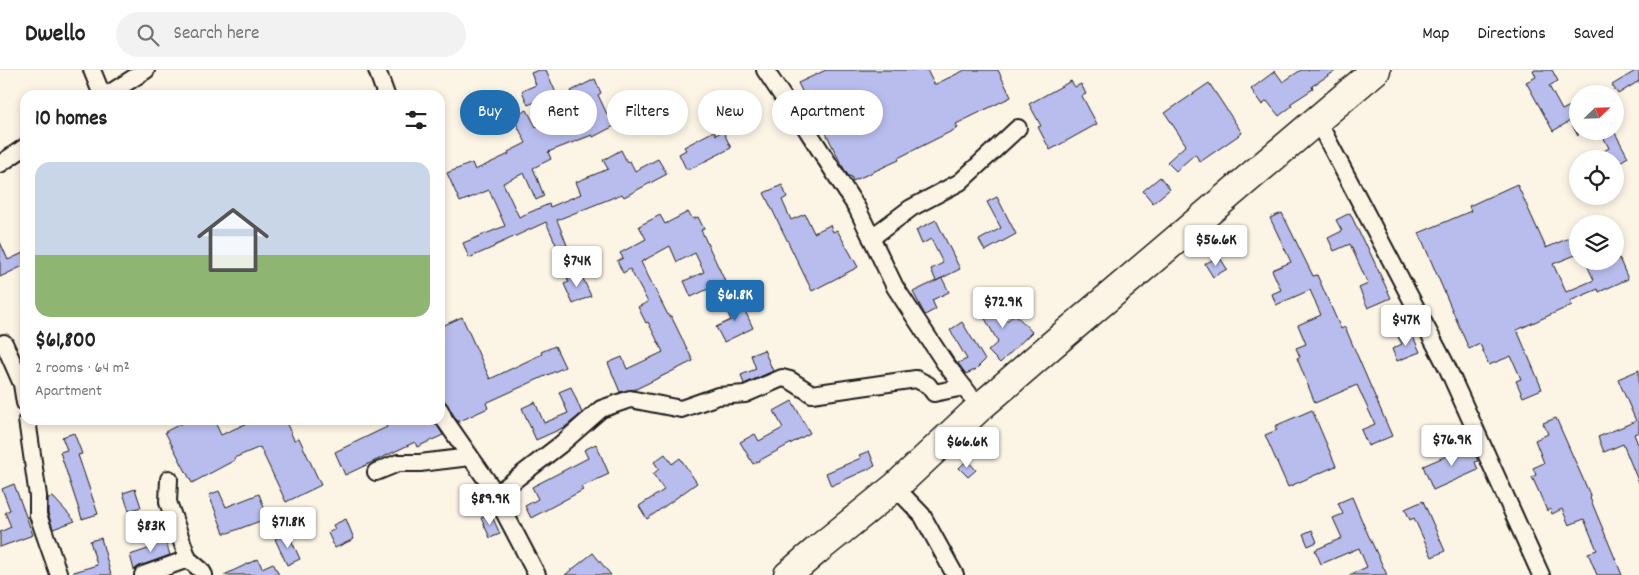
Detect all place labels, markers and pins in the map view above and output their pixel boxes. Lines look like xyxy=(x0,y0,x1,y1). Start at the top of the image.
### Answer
pin: $56.6K xyxy=(1175,224,1257,267)
pin: $74K xyxy=(547,246,607,288)
pin: $61.8K xyxy=(694,280,776,322)
pin: $72.9K xyxy=(962,286,1044,329)
pin: $47K xyxy=(1376,304,1436,347)
pin: $76.9K xyxy=(1411,424,1493,467)
pin: $66.6K xyxy=(926,426,1008,469)
pin: $89.9K xyxy=(449,484,531,526)
pin: $71.8K xyxy=(247,506,329,549)
pin: $83K xyxy=(121,510,181,553)

